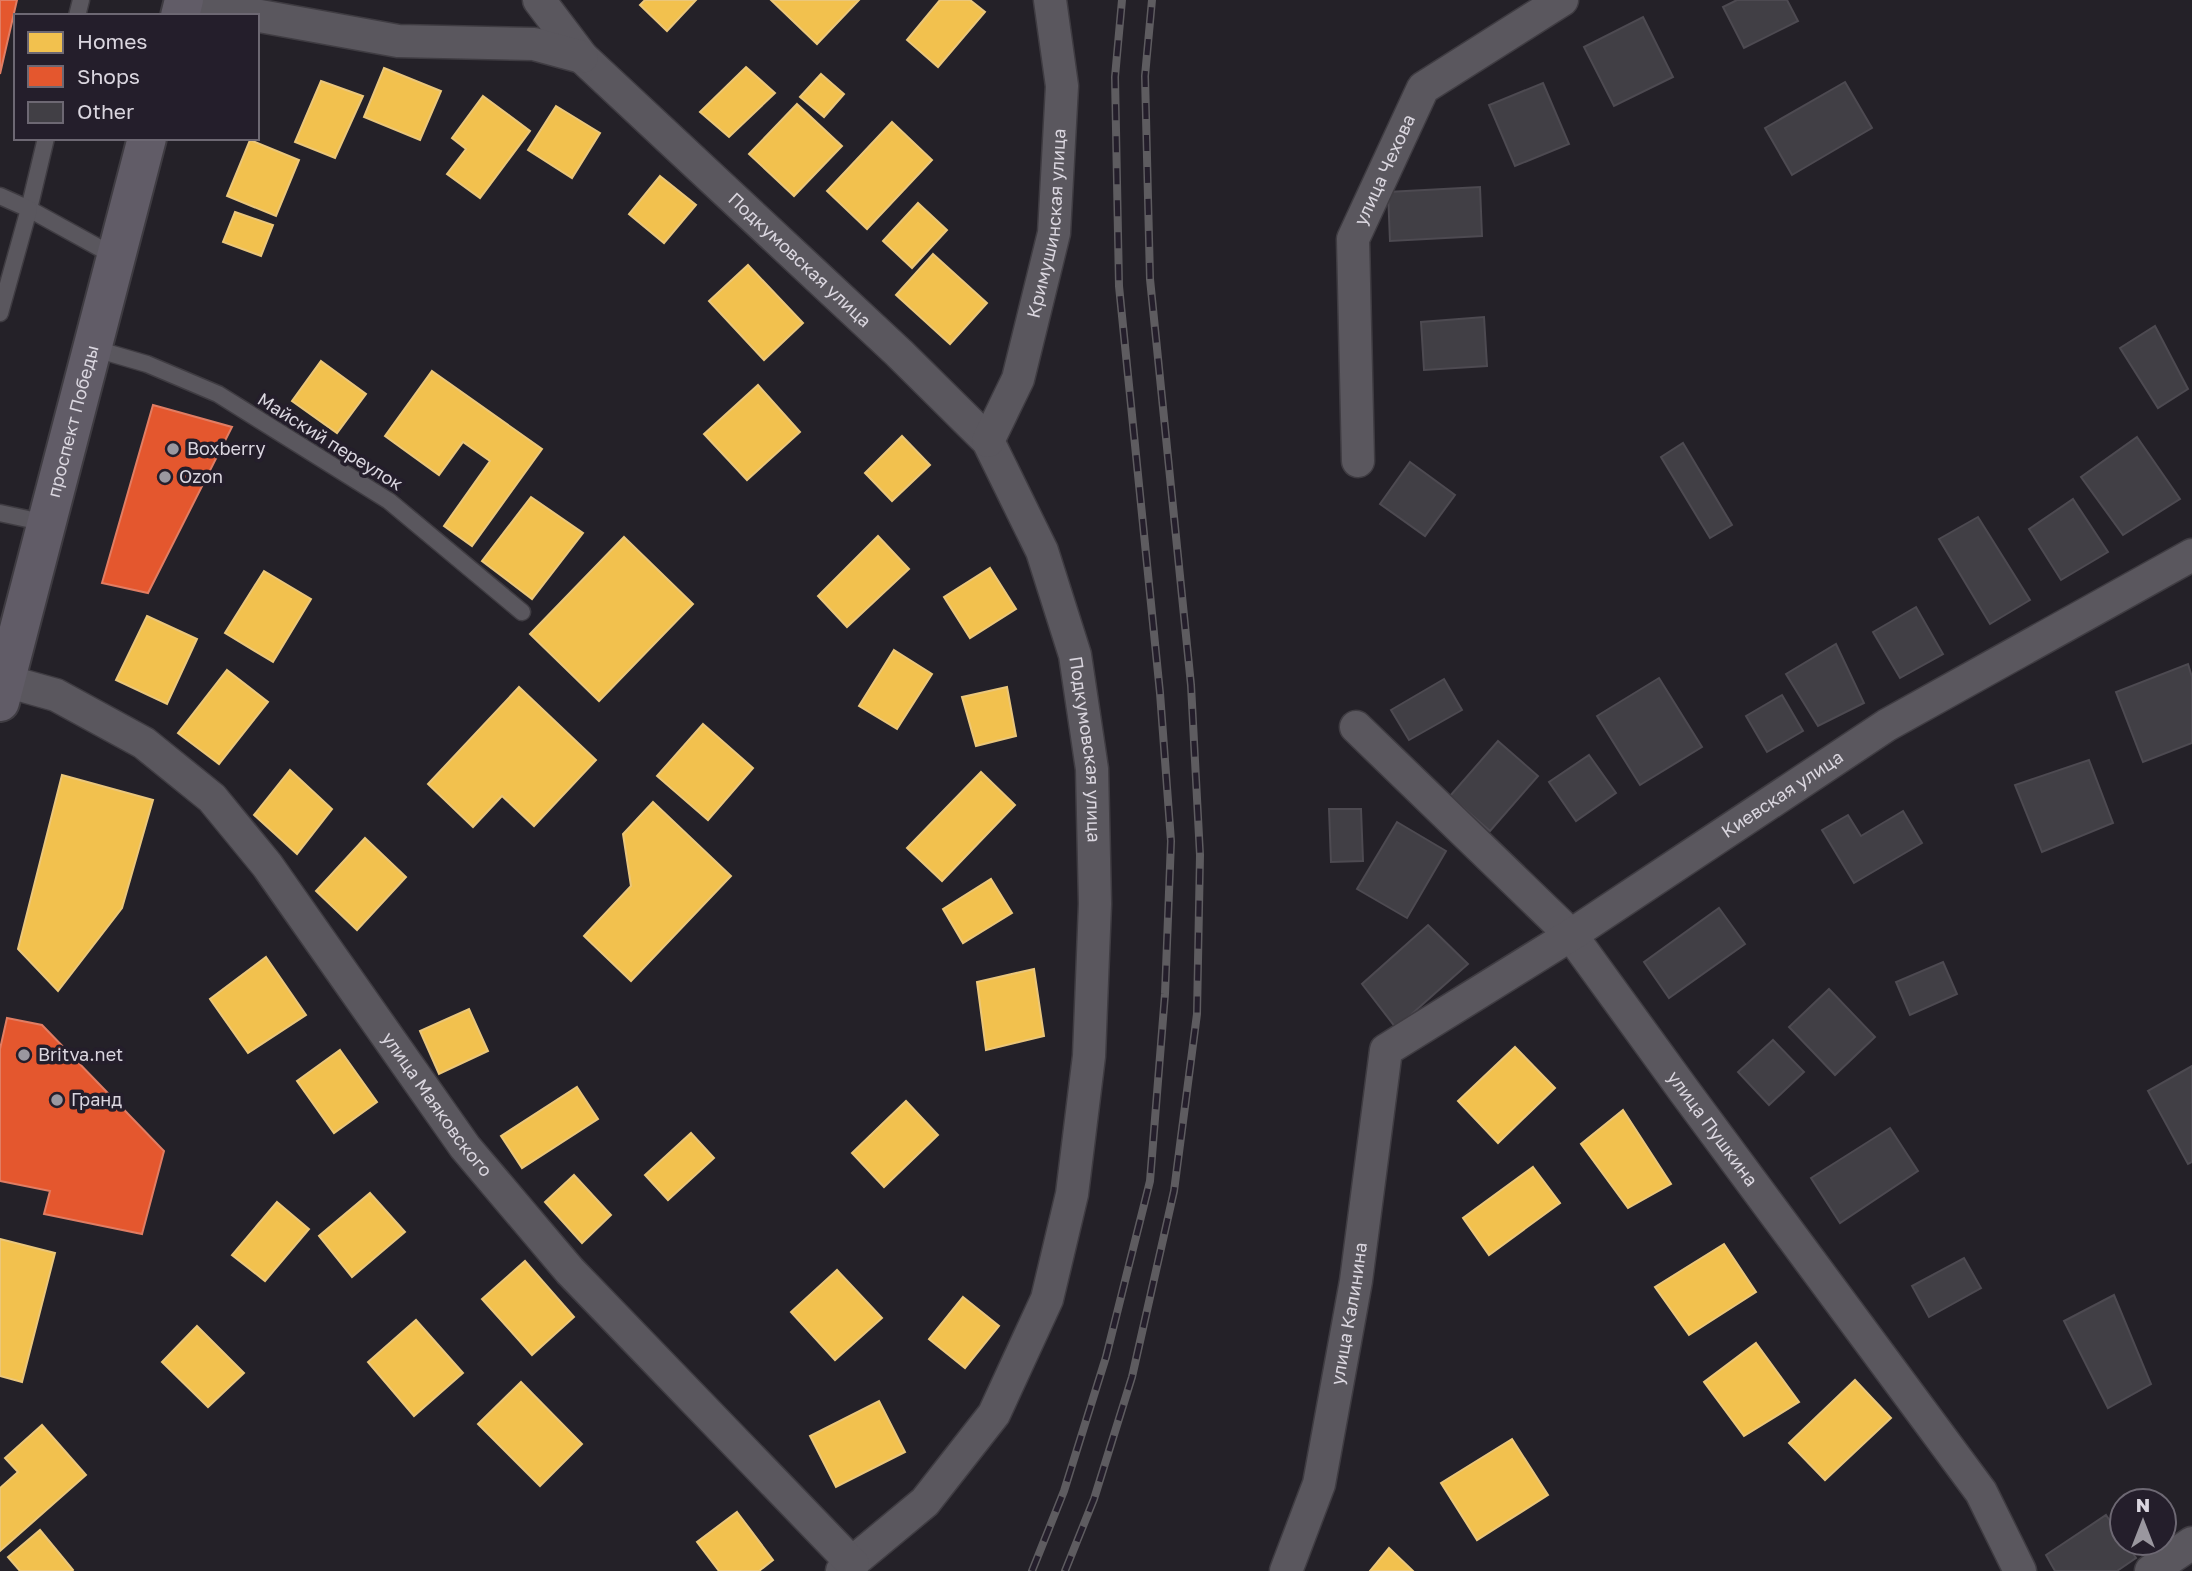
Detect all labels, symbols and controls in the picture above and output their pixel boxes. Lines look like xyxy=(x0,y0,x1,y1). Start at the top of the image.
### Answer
legend xyxy=(14,14,259,140)
text: Homes xyxy=(77,28,147,54)
text: Shops xyxy=(77,63,140,89)
text: Other xyxy=(77,98,134,124)
street label: улица Чехова xyxy=(1349,111,1419,229)
street label: Кримушинская улица xyxy=(1021,128,1070,320)
street label: Подкумовская улица xyxy=(724,187,876,331)
street label: проспект Победы xyxy=(42,342,103,500)
street label: Майский переулок xyxy=(254,388,407,495)
place label: Boxberry xyxy=(187,437,266,459)
marker: Boxberry xyxy=(165,441,181,457)
place label: Ozon xyxy=(179,465,223,487)
marker: Ozon xyxy=(157,469,173,485)
street label: Подкумовская улица xyxy=(1065,655,1106,843)
street label: Киевская улица xyxy=(1717,745,1847,842)
street label: улица Маяковского xyxy=(378,1027,497,1181)
place label: Britva.net xyxy=(38,1043,123,1065)
marker: Britva.net xyxy=(16,1047,32,1063)
street label: улица Пушкина xyxy=(1663,1066,1763,1190)
place label: Гранд xyxy=(71,1088,122,1110)
marker: Гранд xyxy=(49,1092,65,1108)
street label: улица Калинина xyxy=(1325,1241,1371,1387)
north arrow xyxy=(2108,1487,2178,1557)
text: N xyxy=(2136,1493,2150,1516)

